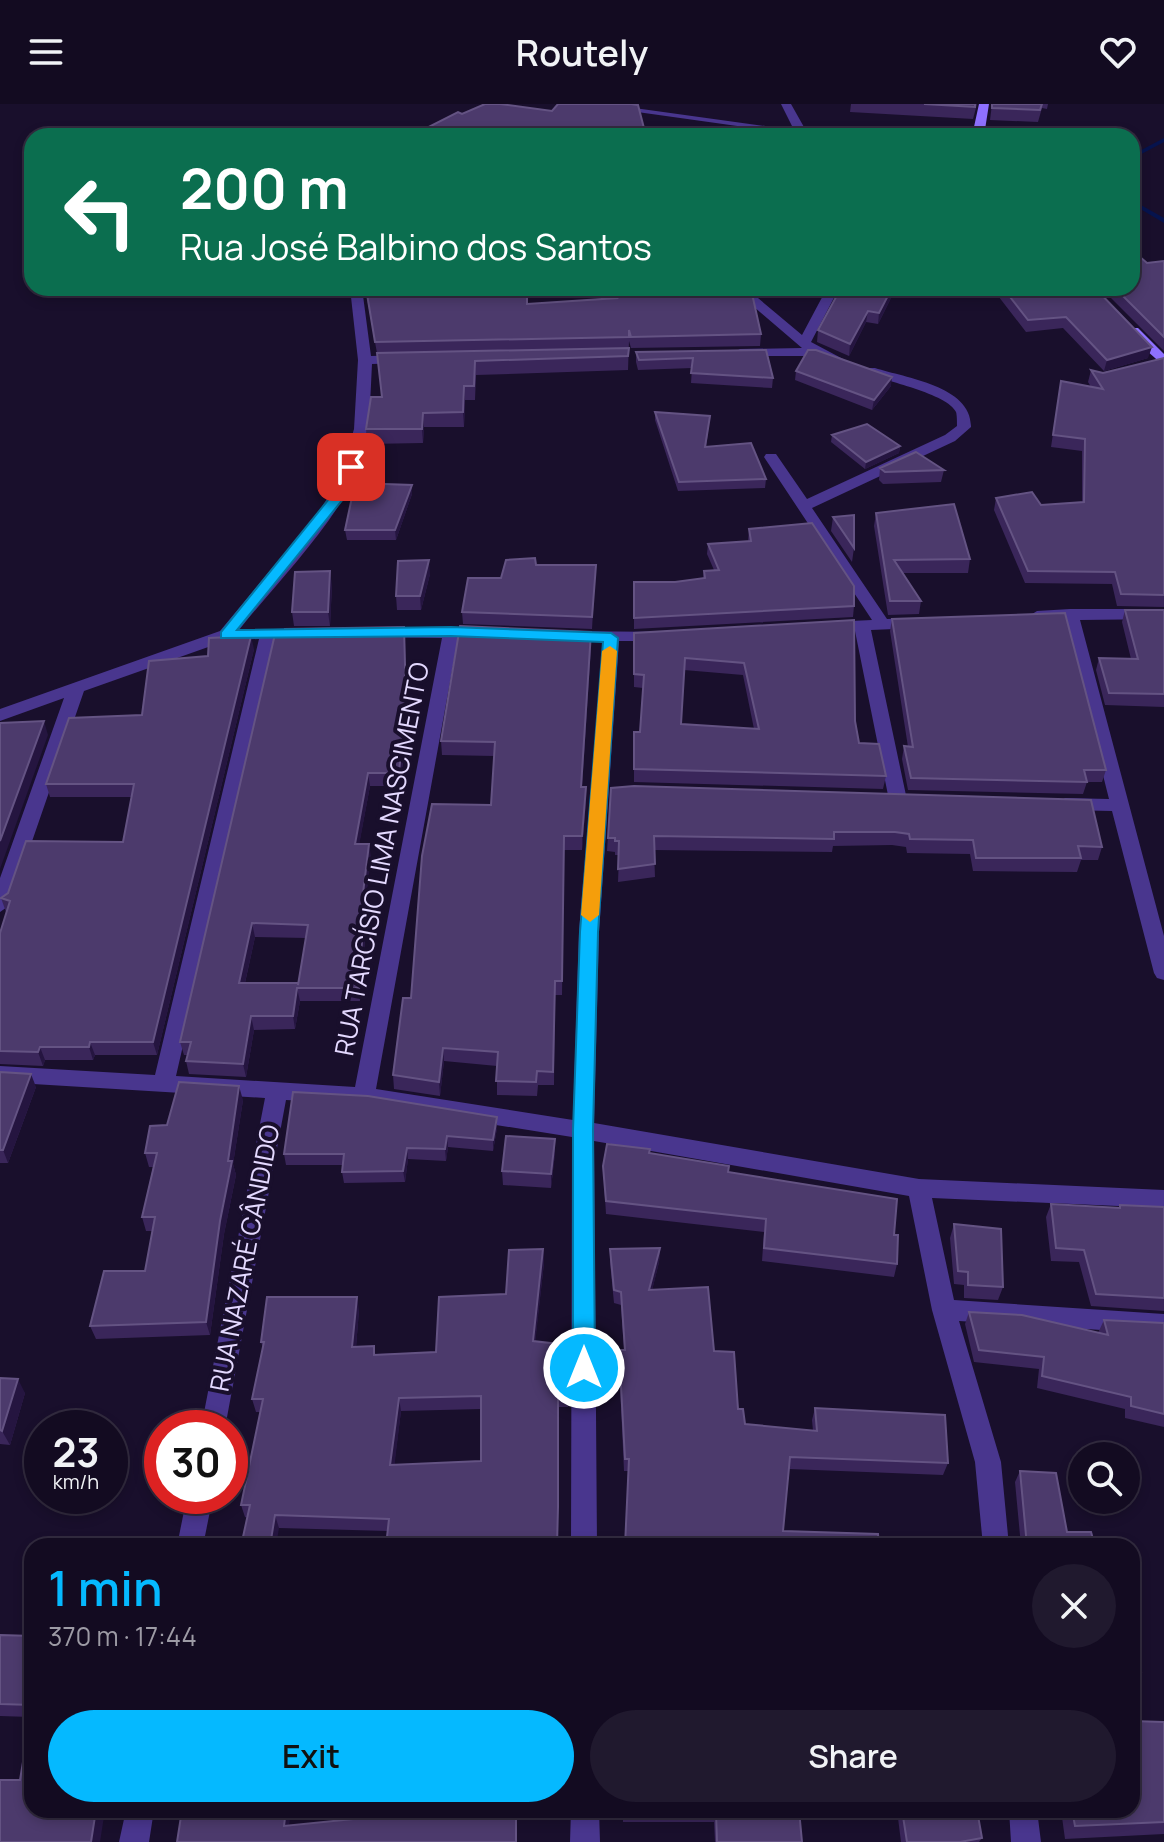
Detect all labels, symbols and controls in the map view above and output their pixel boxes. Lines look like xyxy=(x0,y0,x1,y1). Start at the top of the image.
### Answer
text: Routely xyxy=(516,28,648,77)
icon: menu xyxy=(24,30,68,74)
icon: heart xyxy=(1096,30,1140,74)
text: 200 m xyxy=(180,149,349,226)
icon: left xyxy=(48,160,152,264)
text: Rua José Balbino dos Santos xyxy=(180,222,652,271)
pin xyxy=(317,433,385,501)
icon: arrive xyxy=(329,445,373,489)
street label: RUA TARCÍSIO LIMA NASCIMENTO xyxy=(325,659,437,1059)
street label: RUA NAZARÉ CÂNDIDO xyxy=(201,1121,288,1394)
position arrow xyxy=(542,1326,626,1410)
speed limit sign: 30 xyxy=(144,1410,248,1514)
text: 23 xyxy=(52,1424,100,1479)
map controls xyxy=(1068,1442,1140,1514)
button: search xyxy=(1068,1442,1140,1514)
text: km/h xyxy=(53,1468,99,1495)
text: 1 min xyxy=(48,1555,162,1620)
button: close xyxy=(1032,1564,1116,1648)
text: 370 m · 17:44 xyxy=(48,1618,197,1654)
button: Exit xyxy=(48,1710,574,1802)
button: Share xyxy=(590,1710,1116,1802)

